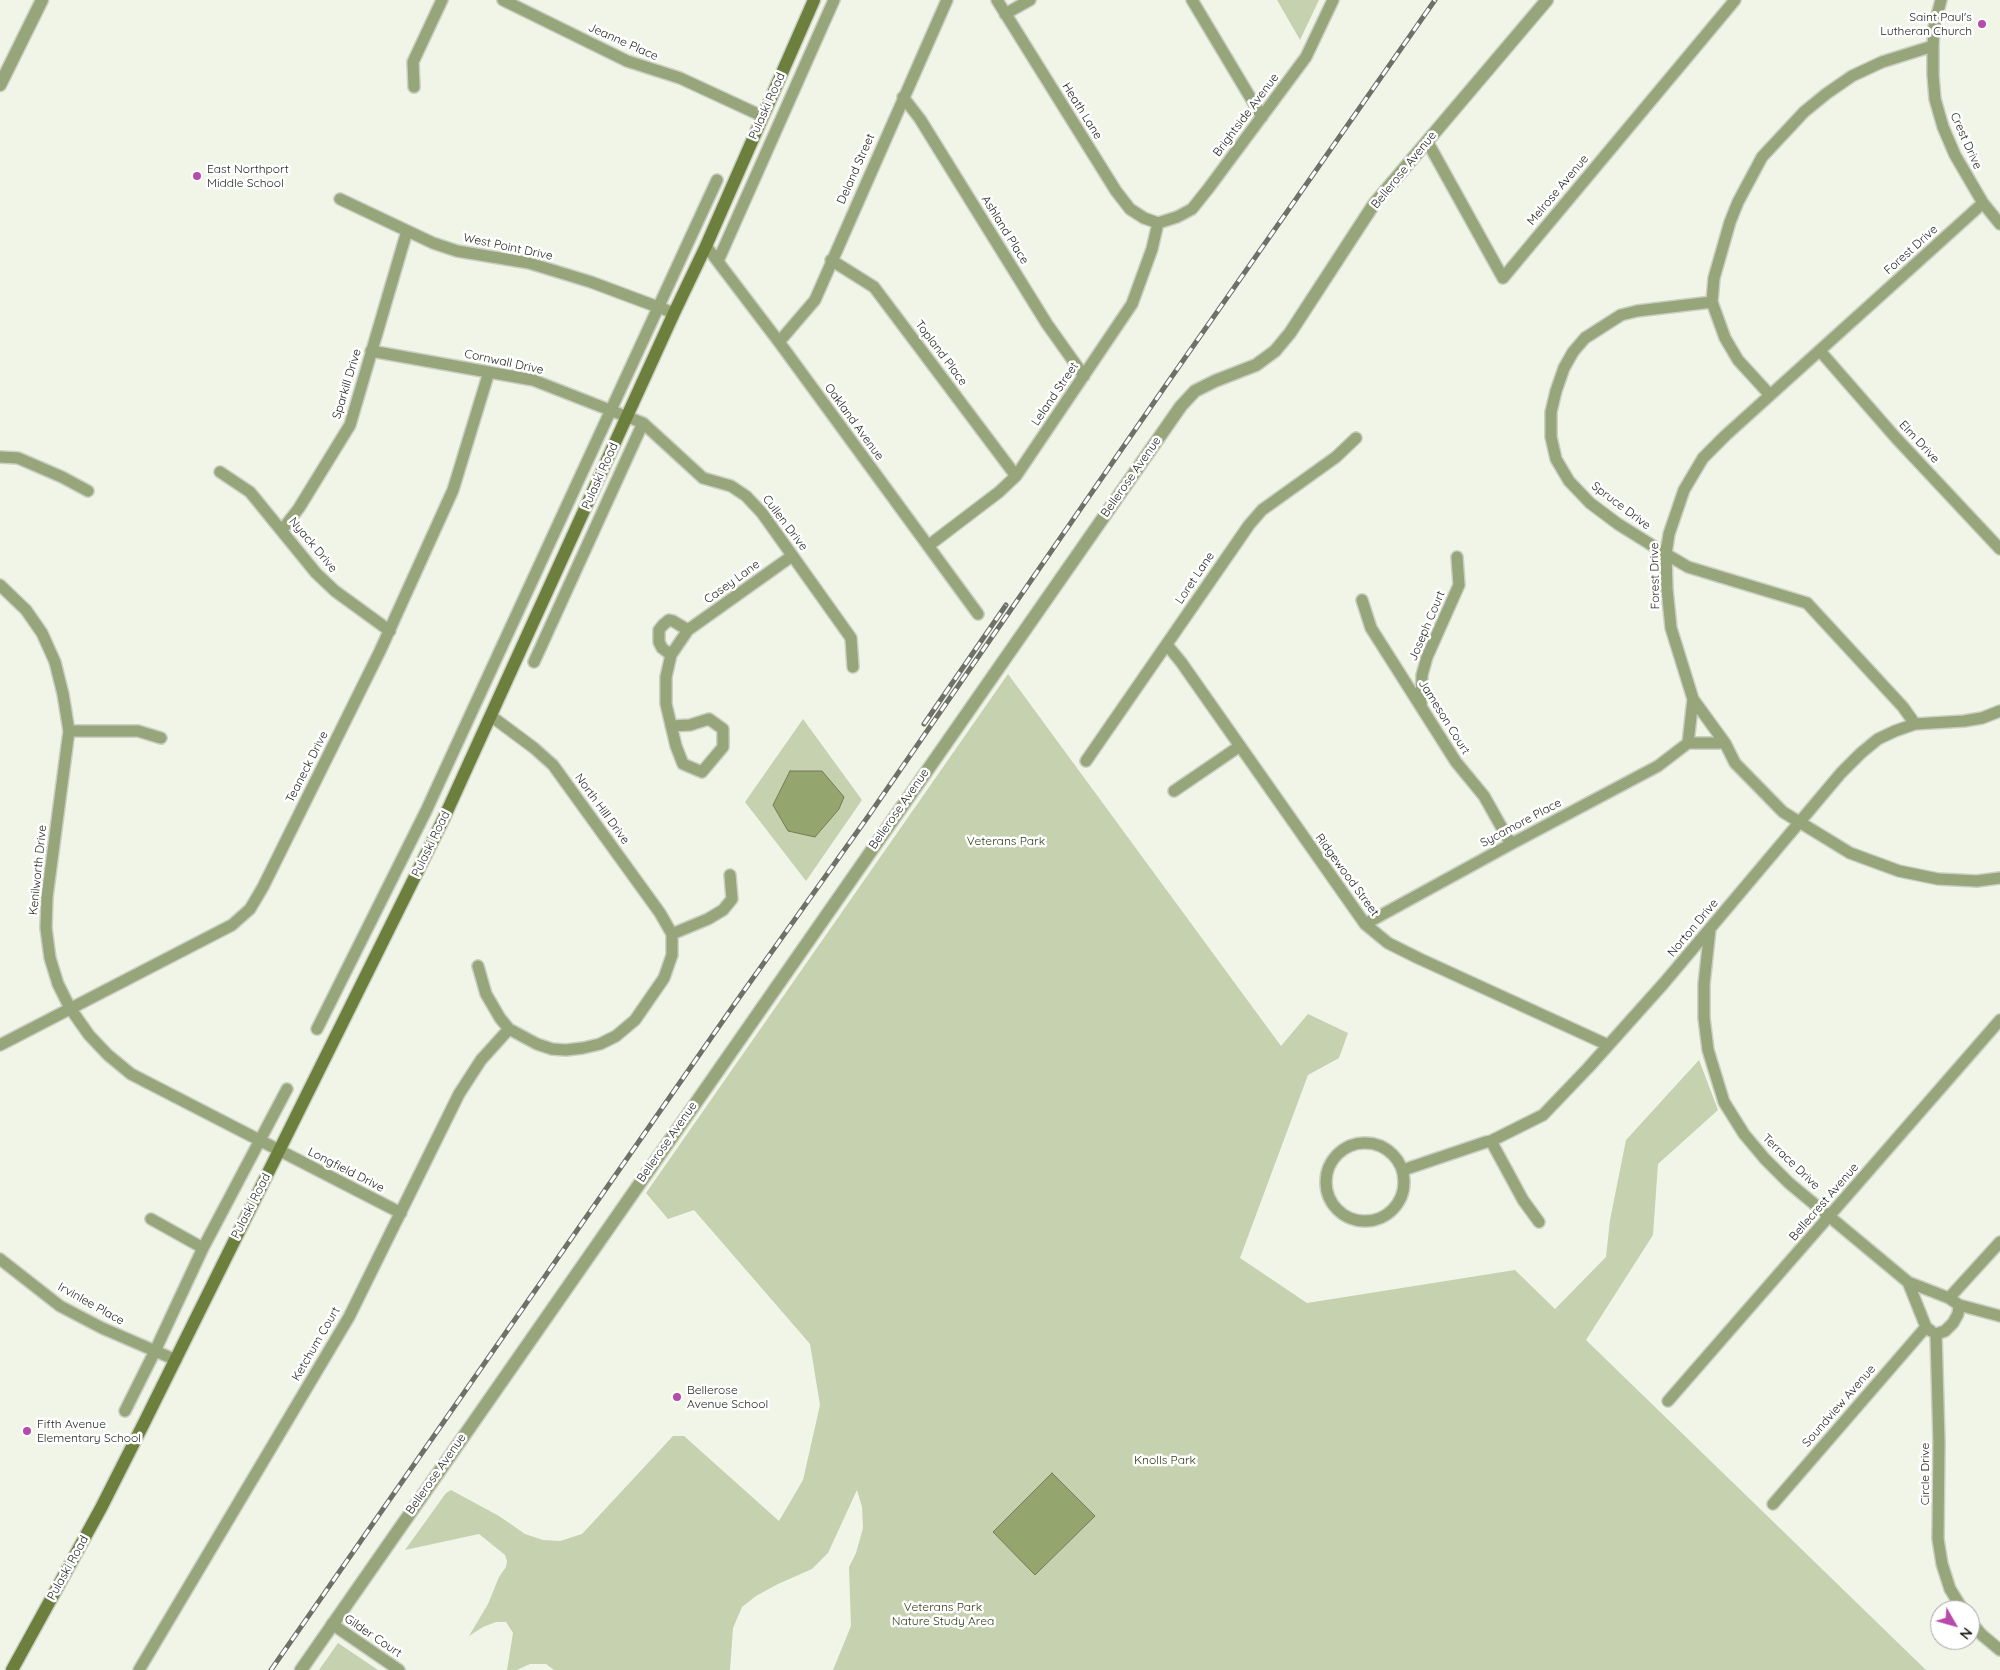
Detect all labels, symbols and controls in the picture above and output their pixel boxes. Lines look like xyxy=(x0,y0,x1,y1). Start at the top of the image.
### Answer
place label: Saint Paul's Lutheran Church xyxy=(1880,10,1972,38)
marker: Saint Paul's Lutheran Church xyxy=(1976,18,1988,30)
street label: Jeanne Place xyxy=(586,20,660,64)
street label: Pulaski Road xyxy=(746,70,788,142)
street label: Brightside Avenue xyxy=(1210,71,1282,159)
street label: Heath Lane xyxy=(1059,80,1105,142)
street label: Crest Drive xyxy=(1947,110,1985,172)
street label: Bellerose Avenue xyxy=(1368,129,1440,211)
street label: Deland Street xyxy=(834,131,878,207)
street label: Melrose Avenue xyxy=(1524,152,1592,228)
place label: East Northport Middle School xyxy=(207,162,289,190)
marker: East Northport Middle School xyxy=(191,170,203,182)
street label: Ashland Place xyxy=(978,193,1032,267)
street label: Forest Drive xyxy=(1881,222,1941,278)
street label: West Point Drive xyxy=(462,230,554,264)
street label: Topland Place xyxy=(912,318,970,388)
street label: Sparkill Drive xyxy=(330,347,364,421)
street label: Cornwall Drive xyxy=(463,347,545,377)
street label: Leland Street xyxy=(1028,360,1082,428)
street label: Oakland Avenue xyxy=(821,381,887,463)
street label: Elm Drive xyxy=(1896,418,1942,466)
street label: Bellerose Avenue xyxy=(1098,434,1164,520)
street label: Pulaski Road xyxy=(579,440,621,512)
street label: Spruce Drive xyxy=(1588,479,1654,533)
street label: Cullen Drive xyxy=(759,492,811,554)
street label: Nyack Drive xyxy=(286,514,340,576)
street label: Forest Drive xyxy=(1647,542,1663,610)
street label: Loret Lane xyxy=(1172,549,1218,607)
street label: Casey Lane xyxy=(702,557,762,607)
street label: Joseph Court xyxy=(1406,589,1448,663)
street label: Jameson Court xyxy=(1415,677,1473,757)
street label: Teaneck Drive xyxy=(283,729,331,805)
street label: Bellerose Avenue xyxy=(866,766,932,852)
street label: North Hill Drive xyxy=(572,771,632,847)
street label: Sycamore Place xyxy=(1478,796,1564,850)
street label: Pulaski Road xyxy=(409,809,453,879)
street label: Kenilworth Drive xyxy=(26,824,50,916)
street label: Ridgewood Street xyxy=(1312,831,1382,919)
park label: Veterans Park xyxy=(967,834,1045,848)
street label: Norton Drive xyxy=(1665,896,1721,960)
street label: Bellerose Avenue xyxy=(634,1099,700,1185)
street label: Terrace Drive xyxy=(1759,1131,1823,1193)
street label: Longfield Drive xyxy=(305,1145,387,1195)
street label: Bellecrest Avenue xyxy=(1786,1160,1862,1244)
street label: Pulaski Road xyxy=(228,1171,274,1241)
street label: Irvinlee Place xyxy=(55,1280,127,1328)
street label: Ketchum Court xyxy=(289,1304,343,1384)
street label: Soundview Avenue xyxy=(1799,1362,1879,1450)
place label: Bellerose Avenue School xyxy=(687,1383,768,1411)
marker: Bellerose Avenue School xyxy=(671,1391,683,1403)
place label: Fifth Avenue Elementary School xyxy=(37,1417,141,1445)
marker: Fifth Avenue Elementary School xyxy=(21,1425,33,1437)
street label: Bellerose Avenue xyxy=(403,1431,469,1517)
street label: Circle Drive xyxy=(1918,1443,1932,1505)
park label: Knolls Park xyxy=(1134,1453,1196,1467)
street label: Pulaski Road xyxy=(44,1533,92,1603)
park label: Veterans Park Nature Study Area xyxy=(892,1600,994,1628)
north arrow xyxy=(1930,1600,1980,1650)
street label: Gilder Court xyxy=(342,1612,404,1660)
text: N xyxy=(1956,1624,1976,1643)

